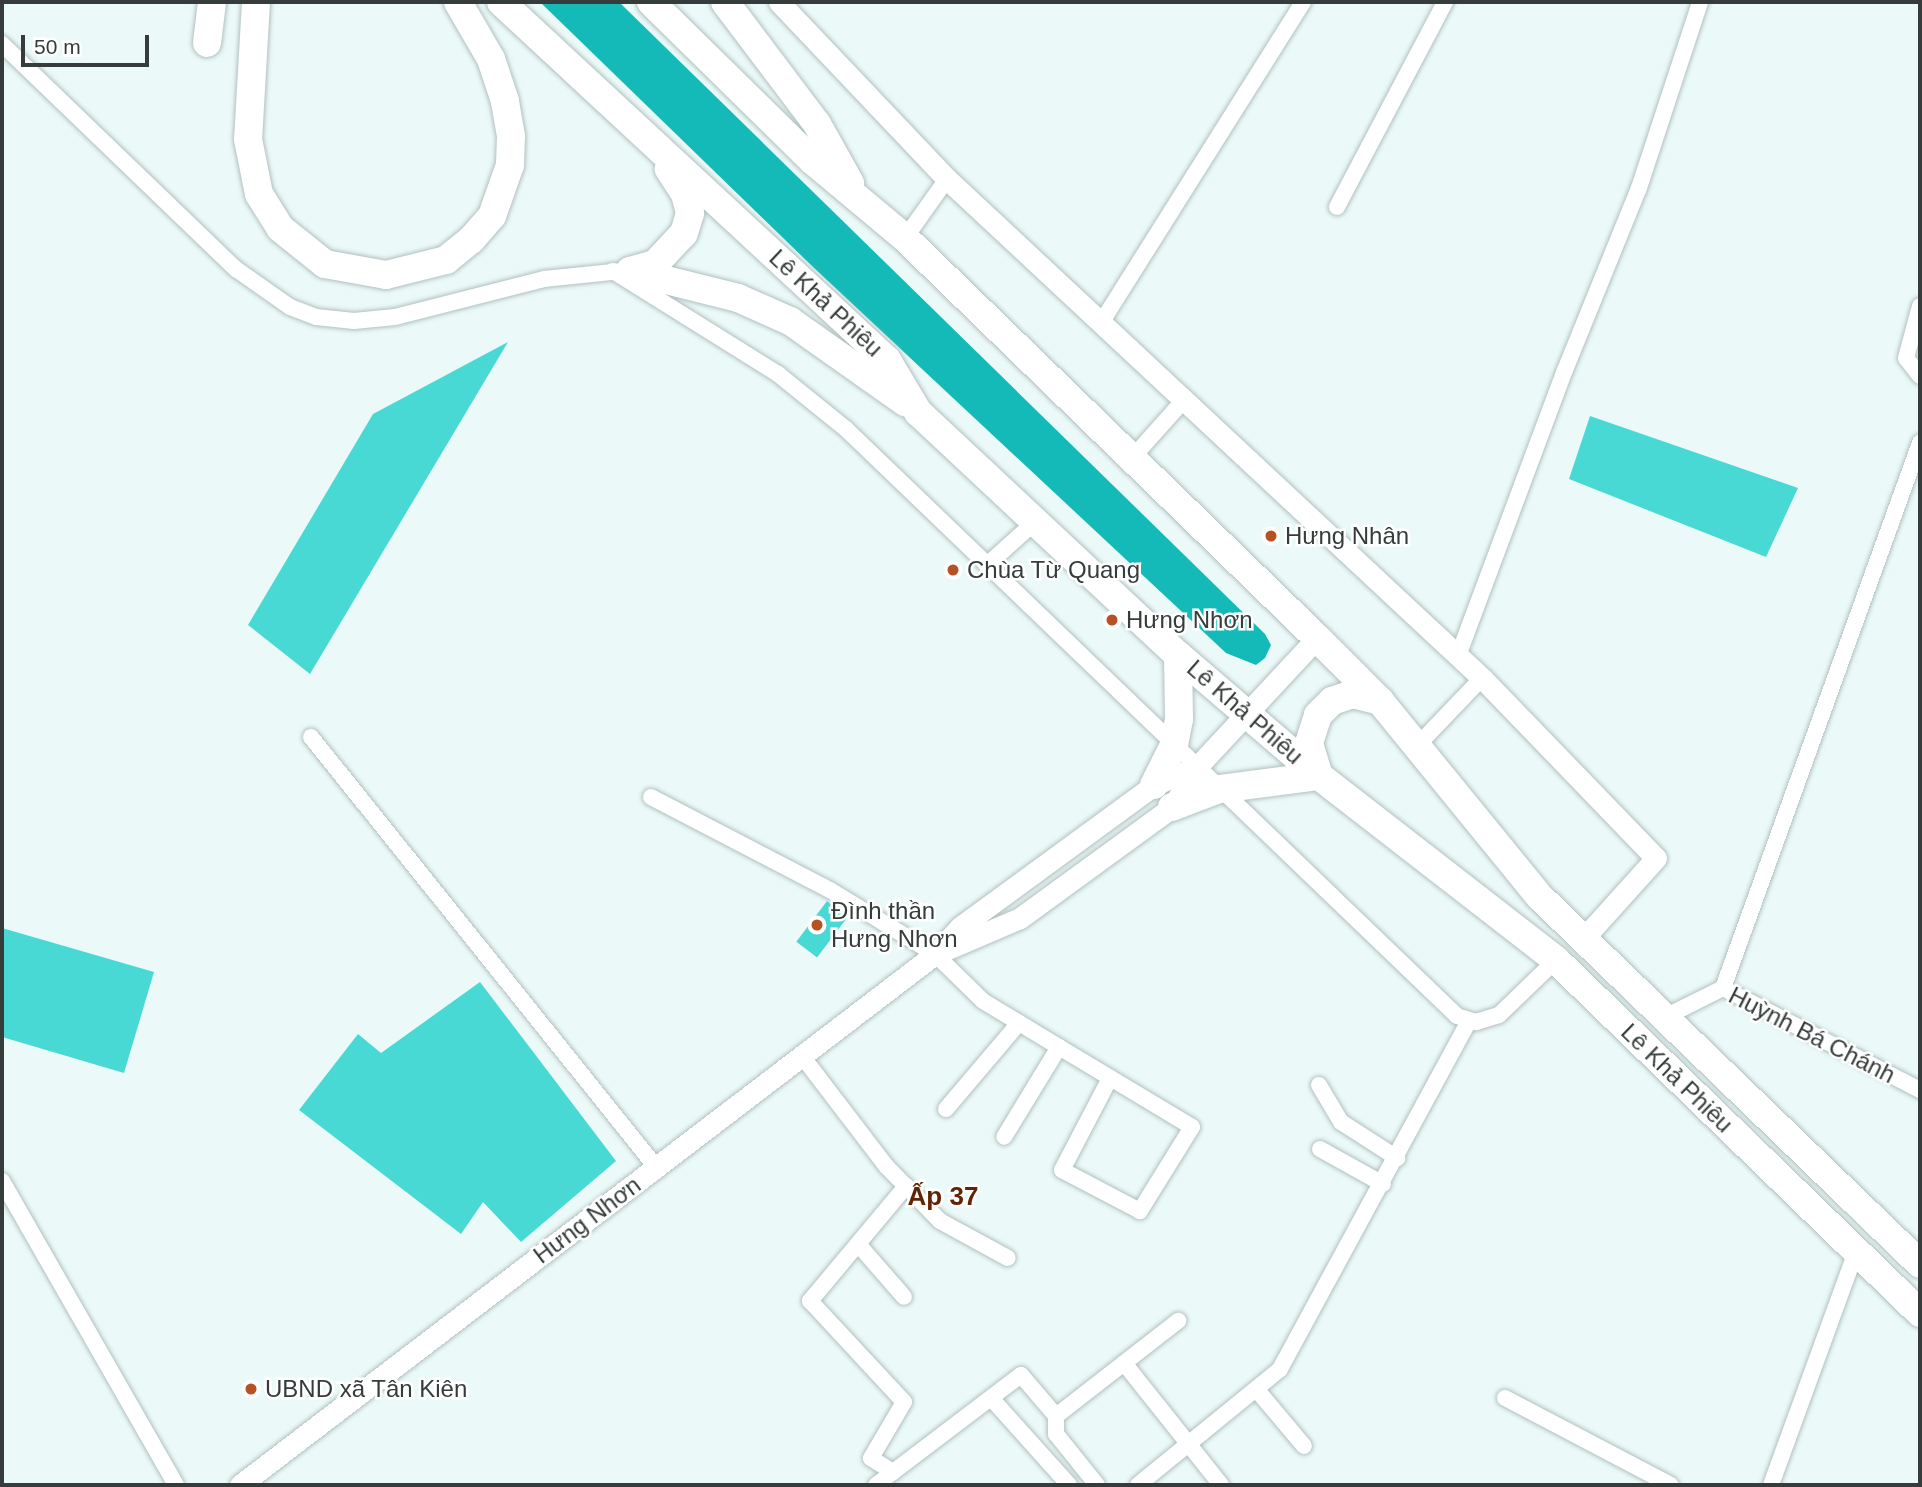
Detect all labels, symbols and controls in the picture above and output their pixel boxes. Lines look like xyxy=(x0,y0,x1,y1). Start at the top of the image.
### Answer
scale bar xyxy=(24,21,152,65)
text: 50 m xyxy=(34,35,81,58)
street label: Lê Khả Phiêu xyxy=(763,243,889,363)
place label: Hưng Nhân xyxy=(1285,522,1409,550)
marker: Hưng Nhân xyxy=(1263,528,1279,544)
place label: Chùa Từ Quang xyxy=(967,556,1140,584)
marker: Chùa Từ Quang xyxy=(945,562,961,578)
place label: Hưng Nhơn xyxy=(1126,606,1253,634)
marker: Hưng Nhơn xyxy=(1104,612,1120,628)
street label: Lê Khả Phiêu xyxy=(1181,654,1309,770)
place label: Đình thần Hưng Nhơn xyxy=(831,897,958,953)
marker: Đình thần Hưng Nhơn xyxy=(809,917,825,933)
street label: Huỳnh Bá Chánh xyxy=(1724,981,1900,1089)
street label: Lê Khả Phiêu xyxy=(1615,1018,1739,1138)
street label: Hưng Nhơn xyxy=(528,1170,646,1270)
district label: Ấp 37 xyxy=(908,1181,978,1213)
place label: UBND xã Tân Kiên xyxy=(265,1375,468,1403)
marker: UBND xã Tân Kiên xyxy=(243,1381,259,1397)

